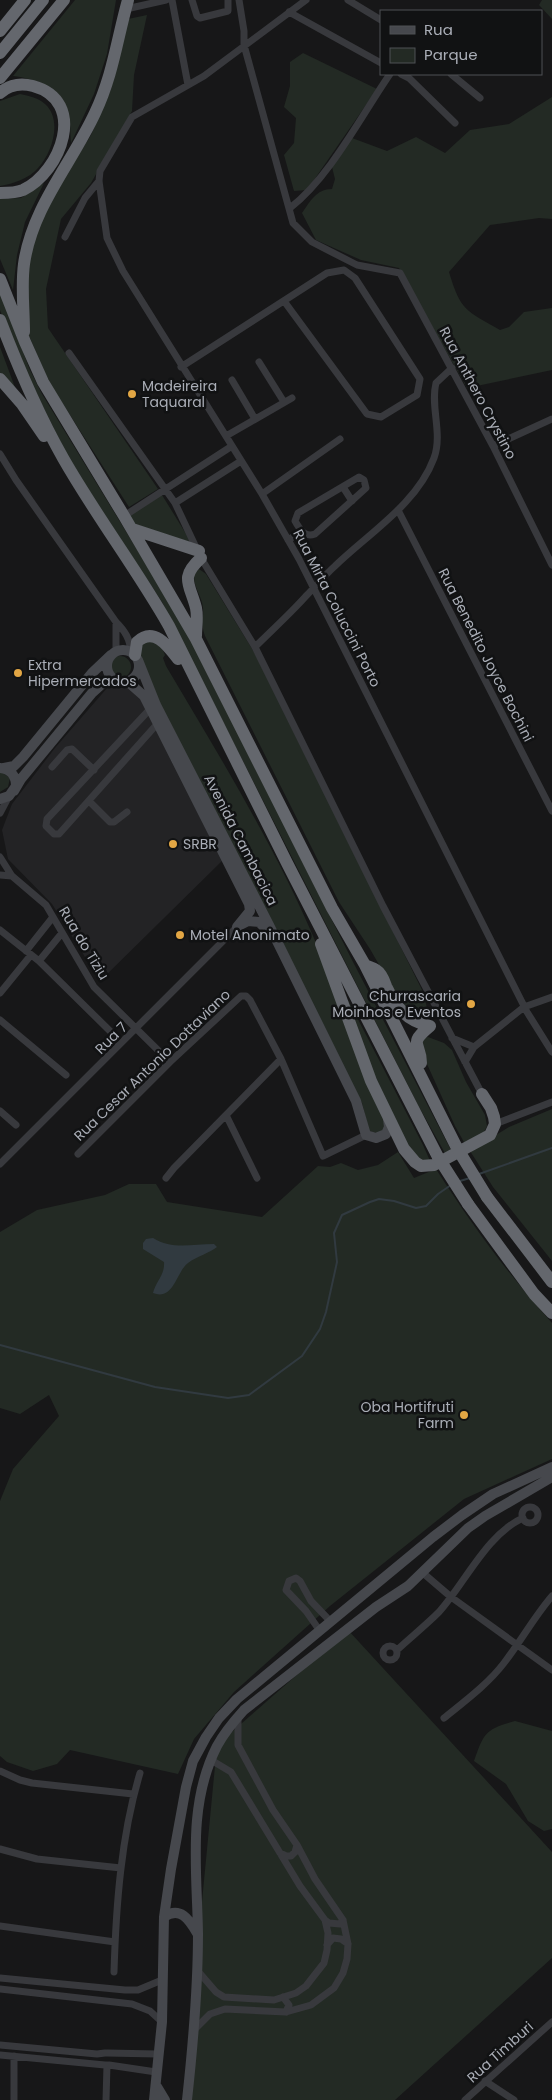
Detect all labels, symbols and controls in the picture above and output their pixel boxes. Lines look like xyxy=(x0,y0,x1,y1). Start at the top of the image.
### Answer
legend xyxy=(380,10,542,75)
text: Rua xyxy=(424,19,453,40)
text: Parque xyxy=(424,44,477,65)
street label: Rua Anthero Crystino xyxy=(435,323,521,463)
place label: Madeireira Taquaral xyxy=(142,376,217,412)
marker: Madeireira Taquaral xyxy=(126,388,138,400)
street label: Rua Mirta Coluccini Porto xyxy=(288,526,386,690)
street label: Rua Benedito Joyce Bochini xyxy=(433,565,539,745)
place label: Extra Hipermercados xyxy=(28,655,137,691)
marker: Extra Hipermercados xyxy=(12,667,24,679)
street label: Avenida Cambacica xyxy=(199,771,283,909)
place label: SRBR xyxy=(183,834,217,854)
marker: SRBR xyxy=(167,838,179,850)
street label: Rua do Tiziu xyxy=(54,902,114,984)
place label: Motel Anonimato xyxy=(190,925,310,945)
marker: Motel Anonimato xyxy=(174,929,186,941)
street label: Rua Cesar Antonio Dottaviano xyxy=(69,985,235,1145)
place label: Churrascaria Moinhos e Eventos xyxy=(332,986,461,1022)
marker: Churrascaria Moinhos e Eventos xyxy=(465,998,477,1010)
street label: Rua 7 xyxy=(90,1017,132,1059)
place label: Oba Hortifruti Farm xyxy=(361,1397,454,1433)
marker: Oba Hortifruti Farm xyxy=(458,1409,470,1421)
street label: Rua Timburi xyxy=(462,2017,538,2087)

